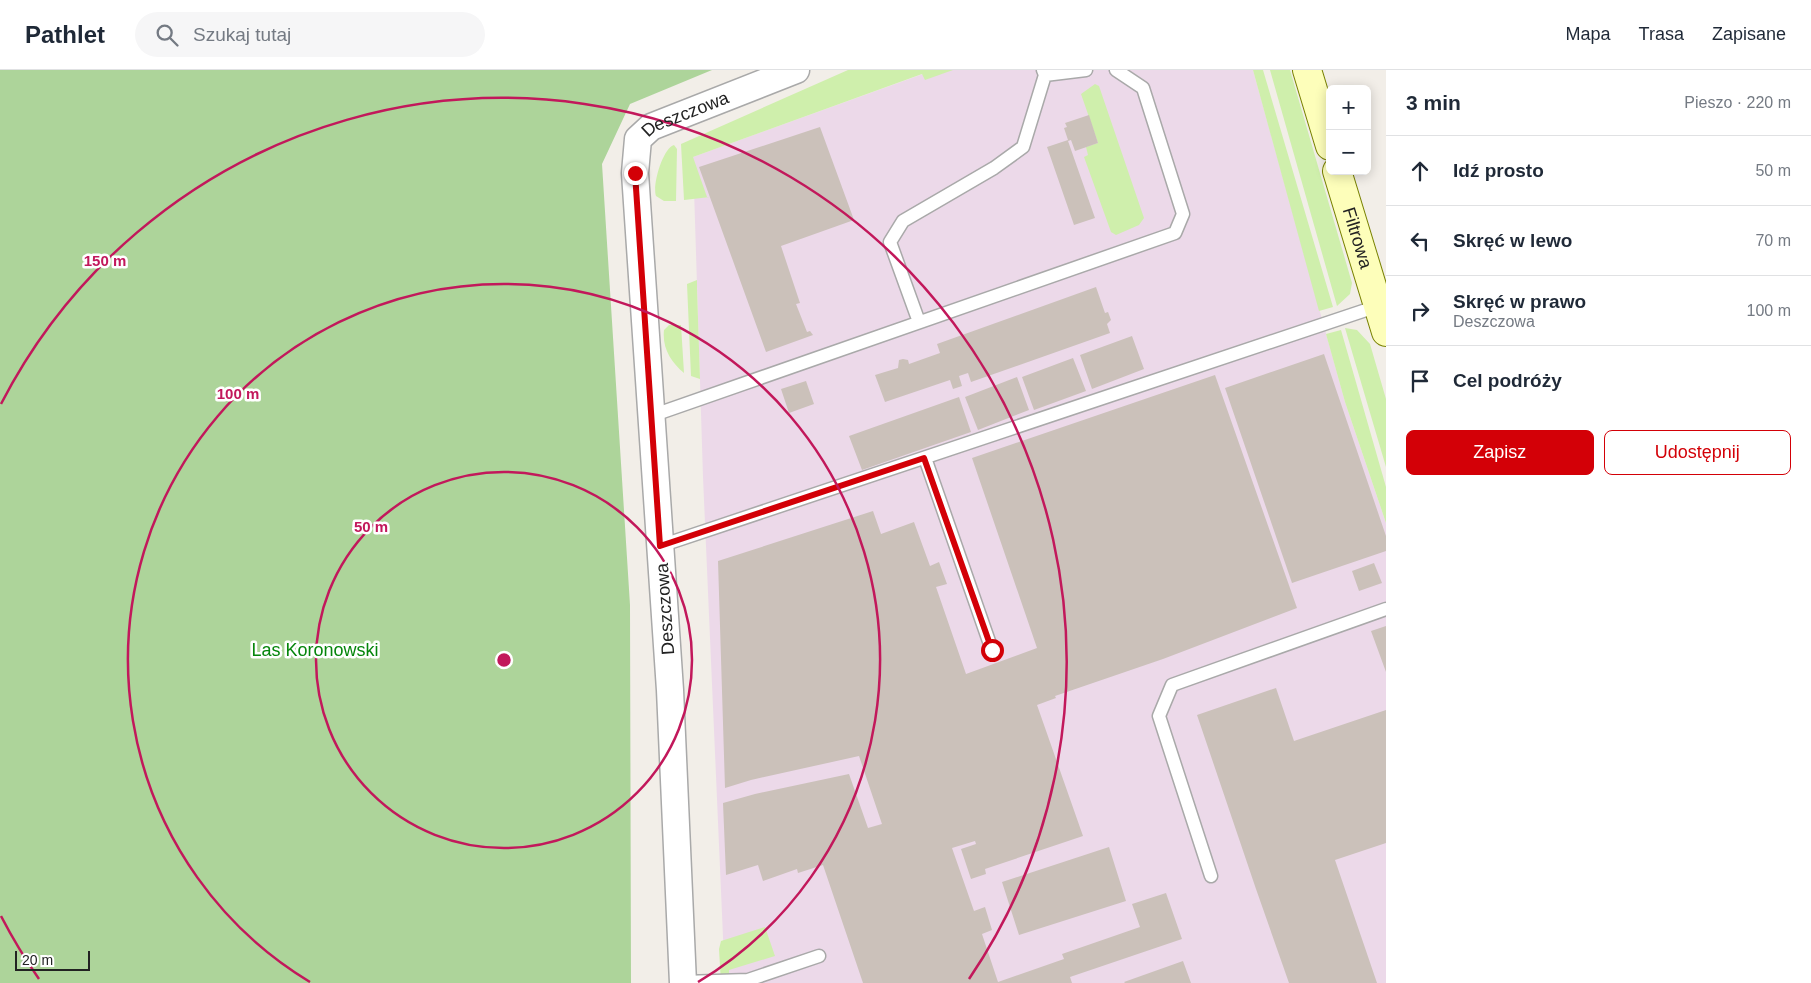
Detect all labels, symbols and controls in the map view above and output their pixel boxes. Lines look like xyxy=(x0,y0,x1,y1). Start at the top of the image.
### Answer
search box xyxy=(135,12,485,57)
text: Pathlet xyxy=(25,21,105,48)
icon: search xyxy=(153,21,181,49)
text: Szukaj tutaj xyxy=(193,24,291,45)
text: Mapa xyxy=(1566,24,1611,44)
text: Trasa xyxy=(1639,24,1684,44)
text: Zapisane xyxy=(1712,24,1786,44)
map controls xyxy=(1326,85,1371,175)
button: + xyxy=(1326,85,1371,130)
street label: Deszczowa xyxy=(637,87,733,141)
text: 3 min xyxy=(1406,91,1461,114)
text: Pieszo · 220 m xyxy=(1684,94,1791,111)
button: − xyxy=(1326,130,1371,175)
icon: ahead xyxy=(1406,157,1434,185)
text: Idź prosto xyxy=(1453,160,1544,181)
route end xyxy=(624,162,647,185)
text: 50 m xyxy=(1755,162,1791,179)
street label: Filtrowa xyxy=(1339,205,1376,272)
icon: left xyxy=(1406,227,1434,255)
text: Skręć w lewo xyxy=(1453,230,1572,251)
text: 70 m xyxy=(1755,232,1791,249)
text: 150 m xyxy=(84,252,126,269)
text: Skręć w prawo xyxy=(1453,291,1586,312)
icon: right xyxy=(1406,297,1434,325)
text: 100 m xyxy=(1747,302,1791,319)
text: Deszczowa xyxy=(1453,313,1535,330)
icon: arrive xyxy=(1406,367,1434,395)
text: Cel podróży xyxy=(1453,370,1562,391)
text: 100 m xyxy=(217,385,259,402)
button: Zapisz xyxy=(1406,430,1594,475)
button: Udostępnij xyxy=(1604,430,1791,475)
text: 50 m xyxy=(354,518,388,535)
street label: Deszczowa xyxy=(652,561,678,656)
route start xyxy=(981,639,1004,662)
park label: Las Koronowski xyxy=(251,640,379,660)
centre of rings xyxy=(495,651,513,669)
scale bar xyxy=(15,948,90,971)
text: 20 m xyxy=(22,952,53,968)

